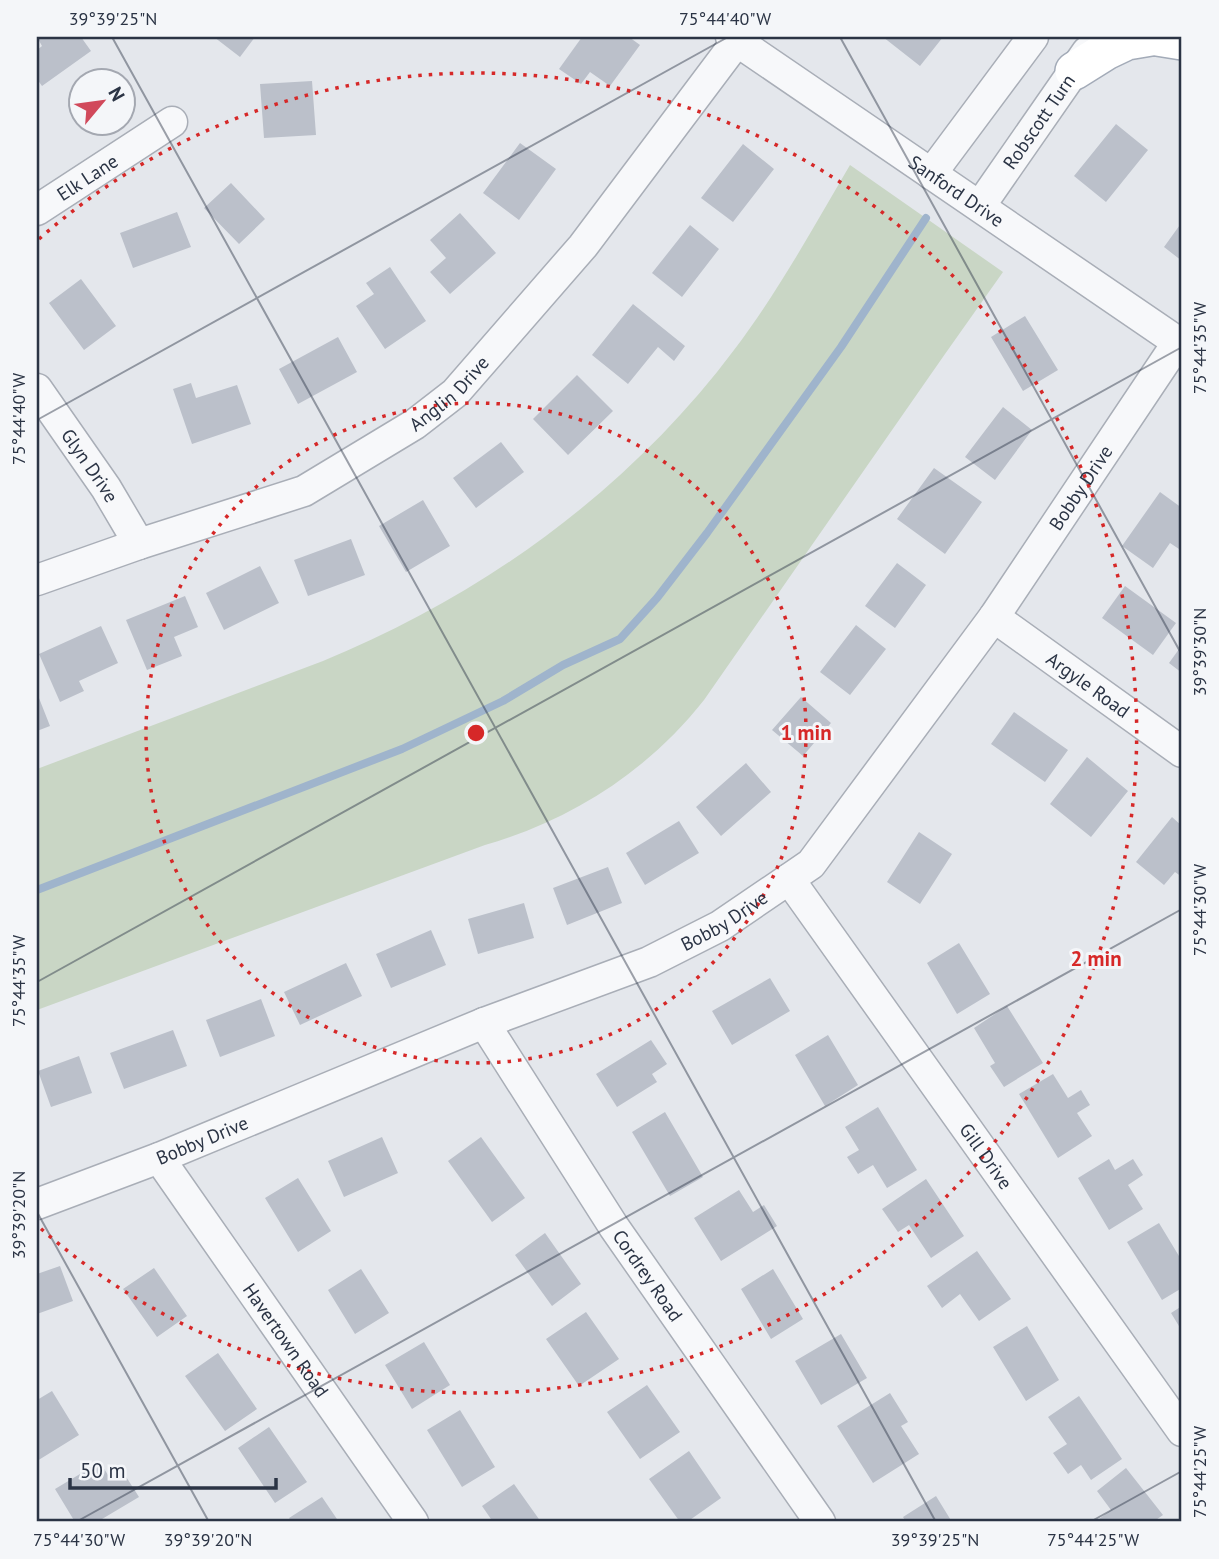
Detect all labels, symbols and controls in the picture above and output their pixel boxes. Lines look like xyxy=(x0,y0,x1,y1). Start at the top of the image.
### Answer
text: 39°39'25"N xyxy=(69,7,157,30)
text: 75°44'40"W xyxy=(679,7,771,30)
north arrow xyxy=(66,66,136,136)
street label: Robscott Turn xyxy=(997,69,1080,174)
text: N xyxy=(103,82,130,105)
street label: Elk Lane xyxy=(52,149,122,206)
street label: Sanford Drive xyxy=(904,150,1009,232)
text: 75°44'35"W xyxy=(1188,302,1211,394)
street label: Anglin Drive xyxy=(404,351,494,436)
text: 75°44'40"W xyxy=(7,373,30,465)
street label: Glyn Drive xyxy=(56,424,124,507)
street label: Bobby Drive xyxy=(1043,440,1118,535)
text: 39°39'30"N xyxy=(1188,608,1211,696)
street label: Argyle Road xyxy=(1042,647,1135,723)
text: 1 min xyxy=(780,719,832,746)
centre of rings xyxy=(464,721,488,745)
text: 75°44'30"W xyxy=(1188,864,1211,956)
street label: Bobby Drive xyxy=(677,885,772,956)
text: 75°44'35"W xyxy=(7,935,30,1027)
text: 2 min xyxy=(1070,945,1122,972)
street label: Bobby Drive xyxy=(152,1110,252,1170)
street label: Gill Drive xyxy=(955,1118,1018,1194)
text: 39°39'20"N xyxy=(7,1171,30,1259)
street label: Cordrey Road xyxy=(608,1225,688,1326)
street label: Havertown Road xyxy=(238,1278,334,1402)
text: 75°44'25"W xyxy=(1188,1426,1211,1518)
scale bar xyxy=(70,1447,276,1491)
text: 50 m xyxy=(80,1457,126,1484)
text: 75°44'30"W xyxy=(33,1528,125,1551)
text: 39°39'20"N xyxy=(164,1528,252,1551)
text: 39°39'25"N xyxy=(891,1528,979,1551)
text: 75°44'25"W xyxy=(1047,1528,1139,1551)

